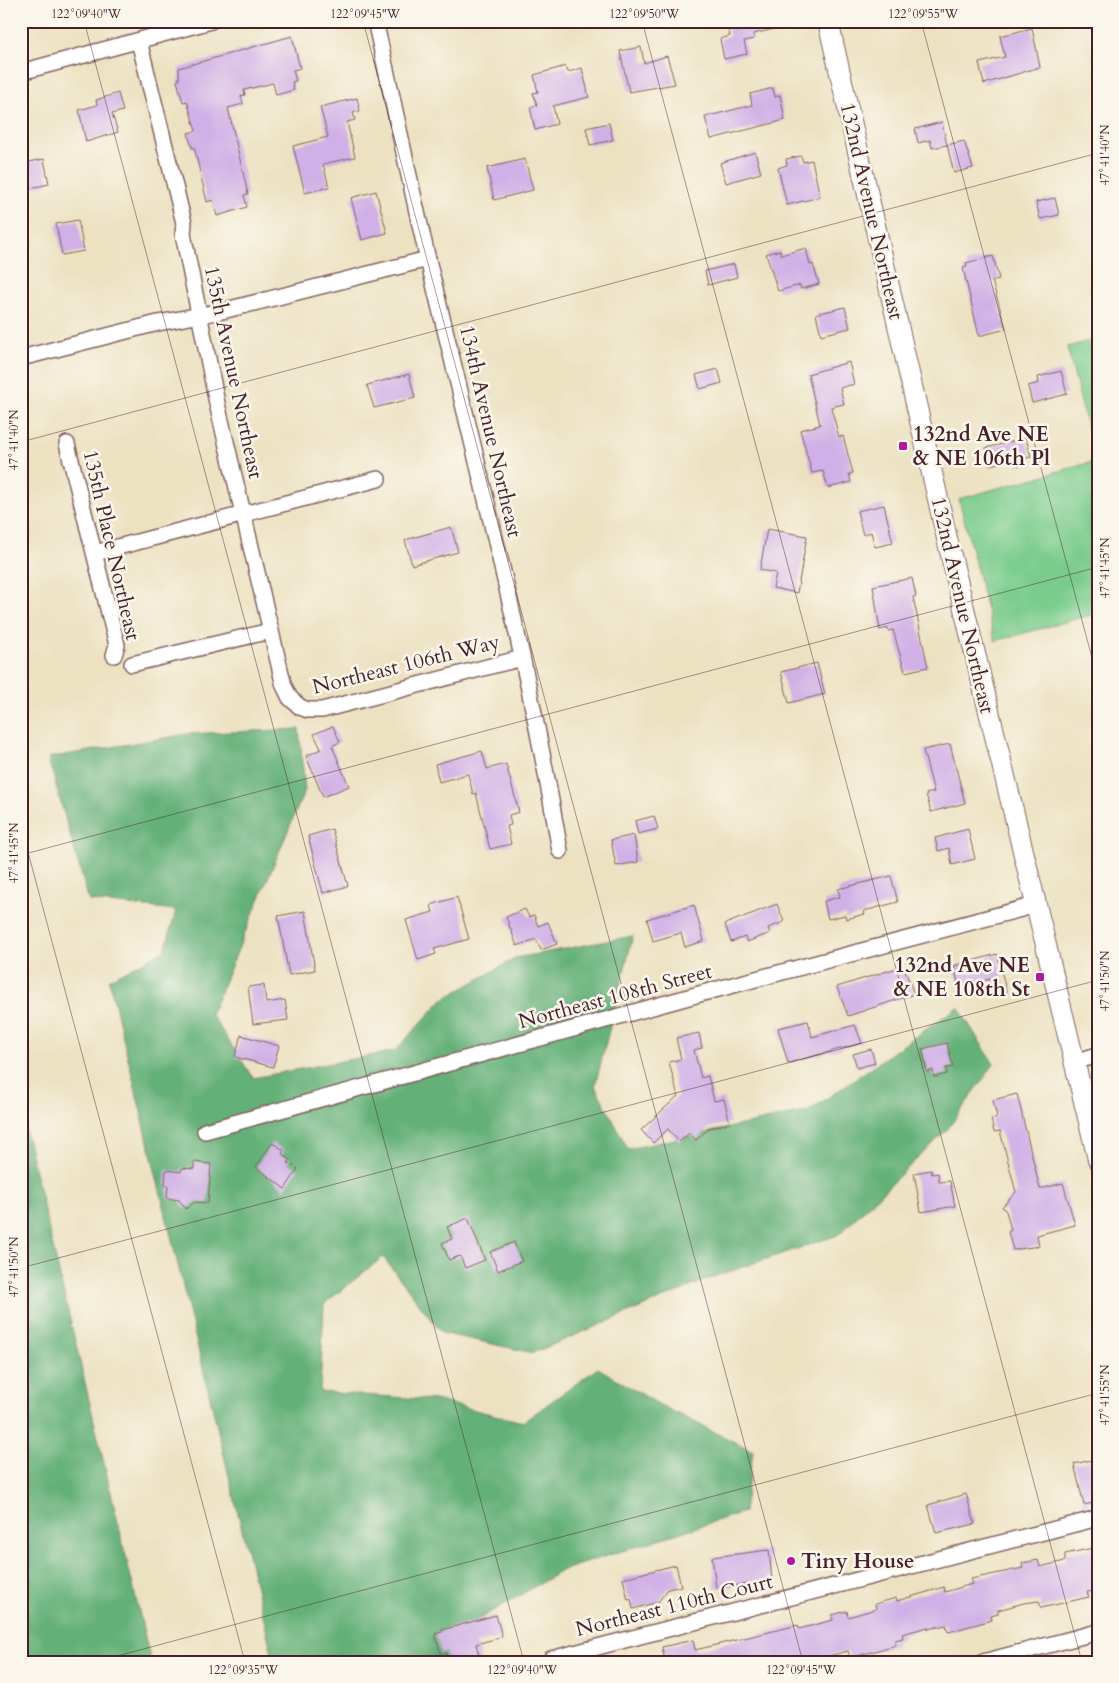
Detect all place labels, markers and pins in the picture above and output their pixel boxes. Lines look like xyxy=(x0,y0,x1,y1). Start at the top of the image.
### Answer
place label: 132nd Ave NE & NE 106th Pl xyxy=(913,420,1050,473)
marker: 132nd Ave NE & NE 106th Pl xyxy=(897,440,909,452)
place label: 132nd Ave NE & NE 108th St xyxy=(894,951,1031,1004)
marker: 132nd Ave NE & NE 108th St xyxy=(1034,971,1046,983)
place label: Tiny House xyxy=(801,1547,915,1576)
marker: Tiny House xyxy=(785,1555,797,1567)

